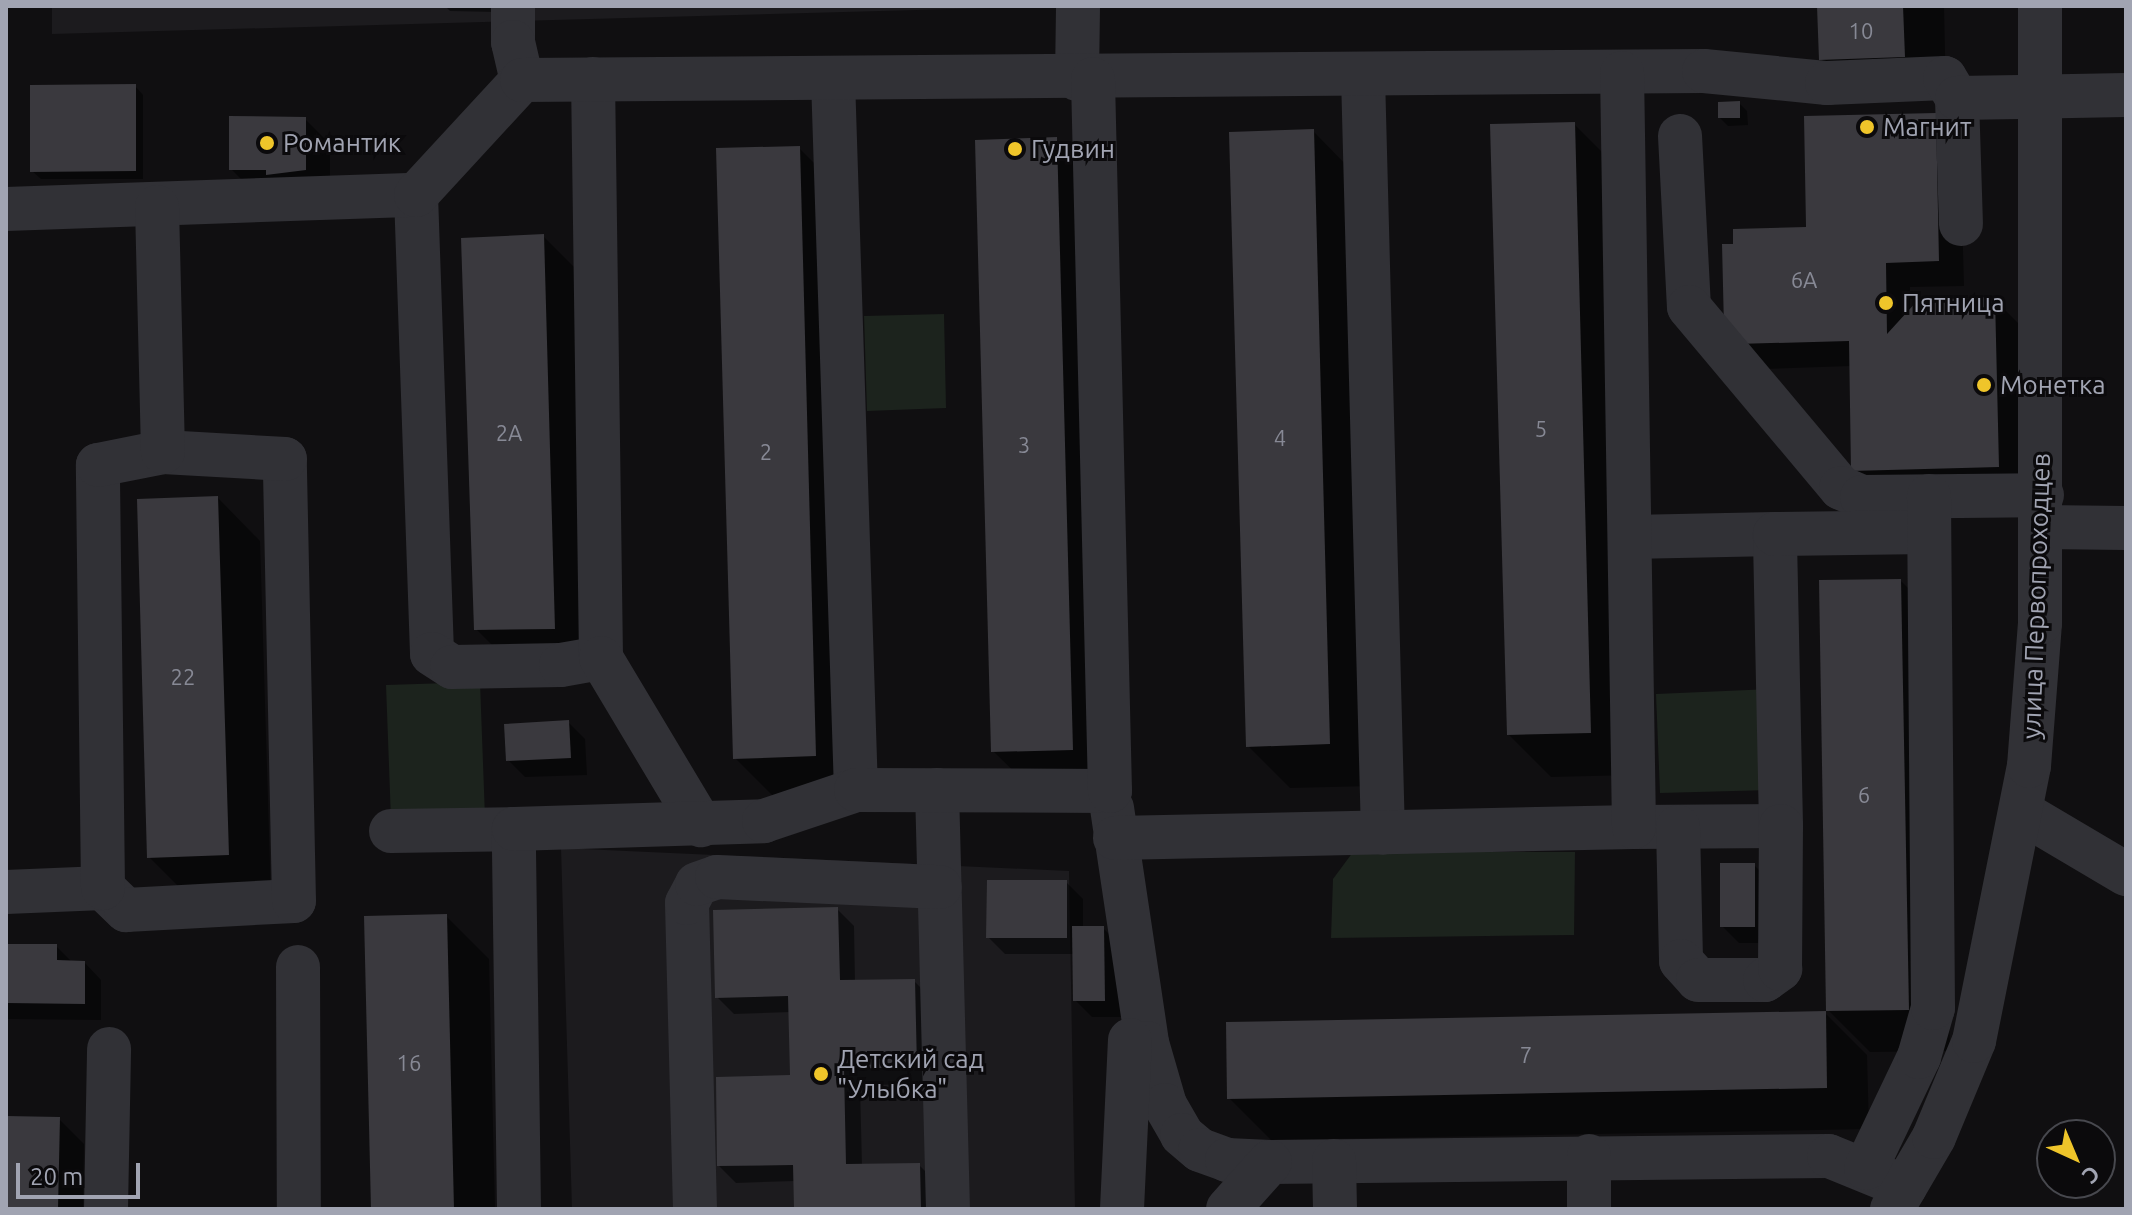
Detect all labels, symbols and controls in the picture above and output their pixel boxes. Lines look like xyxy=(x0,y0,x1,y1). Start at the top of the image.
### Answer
house number: 10 xyxy=(1849,18,1873,44)
place label: Магнит xyxy=(1883,111,1972,143)
marker: Магнит xyxy=(1858,118,1876,136)
place label: Романтик xyxy=(283,127,401,159)
place label: Гудвин xyxy=(1031,133,1115,165)
marker: Романтик xyxy=(258,134,276,152)
marker: Гудвин xyxy=(1006,140,1024,158)
house number: 6А xyxy=(1791,267,1817,293)
place label: Пятница xyxy=(1902,287,2005,319)
marker: Пятница xyxy=(1877,294,1895,312)
place label: Монетка xyxy=(2000,369,2106,401)
marker: Монетка xyxy=(1975,376,1993,394)
house number: 5 xyxy=(1535,416,1547,442)
house number: 2А xyxy=(496,420,522,446)
house number: 4 xyxy=(1274,425,1286,451)
house number: 3 xyxy=(1018,432,1030,458)
house number: 2 xyxy=(760,439,772,465)
street label: улица Первопроходцев xyxy=(2015,452,2057,740)
house number: 22 xyxy=(171,664,195,690)
house number: 6 xyxy=(1858,782,1870,808)
house number: 7 xyxy=(1520,1042,1532,1068)
place label: Детский сад "Улыбка" xyxy=(837,1043,984,1104)
house number: 16 xyxy=(397,1050,421,1076)
marker: Детский сад "Улыбка" xyxy=(812,1065,830,1083)
north arrow xyxy=(2036,1119,2116,1199)
scale bar xyxy=(20,1147,144,1197)
text: С xyxy=(2078,1161,2105,1189)
text: 20 m xyxy=(30,1163,83,1190)

